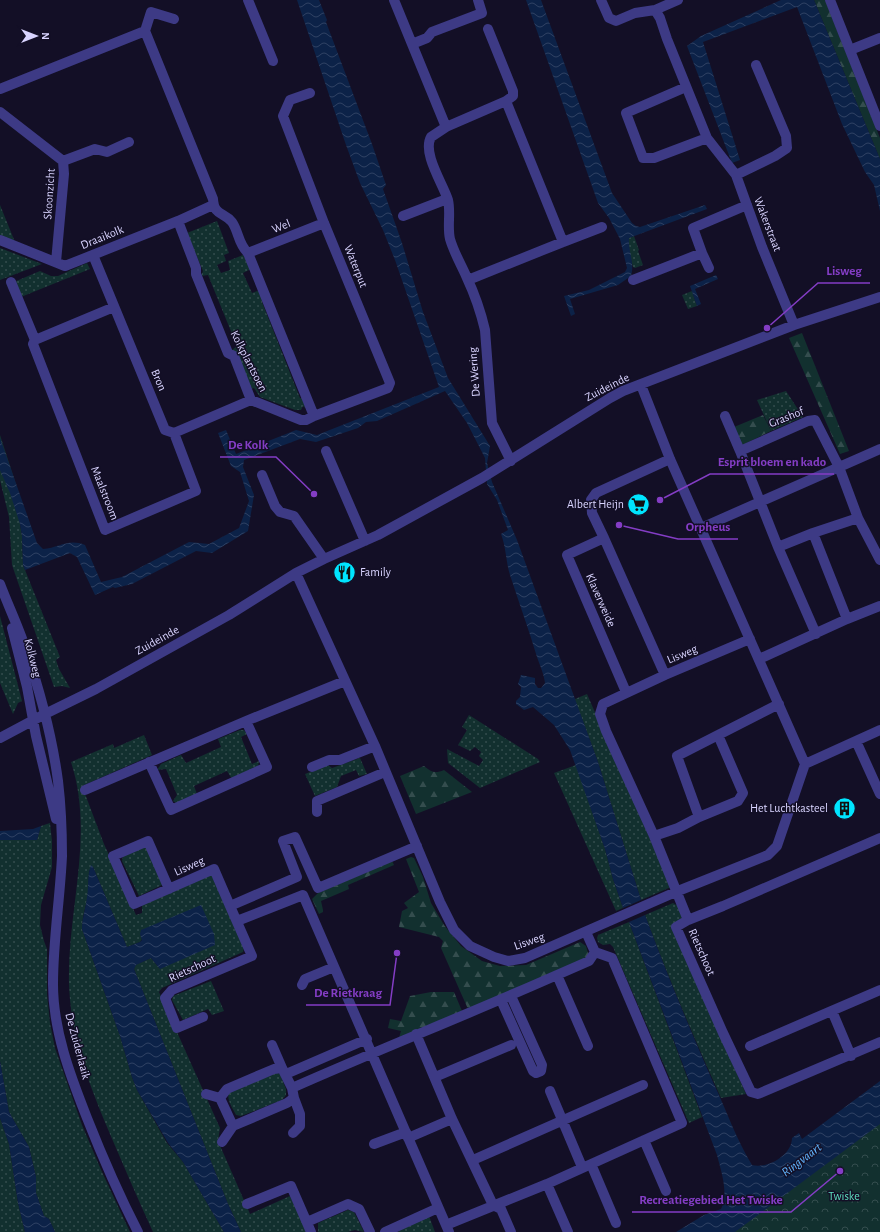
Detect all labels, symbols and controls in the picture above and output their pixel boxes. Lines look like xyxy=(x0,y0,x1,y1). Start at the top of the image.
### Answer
north arrow xyxy=(16,16,56,56)
text: N xyxy=(40,32,51,40)
street label: Skoonzicht xyxy=(41,168,57,220)
street label: Wakerstraat xyxy=(752,195,784,253)
street label: Wel xyxy=(270,217,292,235)
street label: Draaikolk xyxy=(79,223,126,251)
street label: Waterput xyxy=(342,243,370,289)
callout: Lisweg xyxy=(818,258,870,283)
text: Lisweg xyxy=(826,265,862,278)
street label: Kolkplantsoen xyxy=(228,328,270,394)
street label: De Wering xyxy=(466,347,482,397)
street label: Bron xyxy=(149,367,169,393)
street label: Zuideinde xyxy=(583,371,631,403)
street label: Grashof xyxy=(767,404,806,429)
callout: De Kolk xyxy=(220,432,276,457)
text: De Kolk xyxy=(228,439,269,452)
callout: Esprit bloem en kado xyxy=(710,449,834,474)
text: Esprit bloem en kado xyxy=(718,456,827,469)
street label: Maalstroom xyxy=(89,464,121,522)
supermarket icon: Albert Heijn xyxy=(626,491,652,517)
place label: Albert Heijn xyxy=(567,498,624,511)
callout: Orpheus xyxy=(678,514,738,539)
text: Orpheus xyxy=(686,521,730,534)
restaurant icon: Family xyxy=(332,559,358,585)
place label: Family xyxy=(360,566,391,579)
street label: Klaverweide xyxy=(584,571,618,629)
street label: Zuideinde xyxy=(133,623,181,657)
street label: Kolkweg xyxy=(22,637,44,679)
street label: Lisweg xyxy=(665,642,699,666)
building icon: Het Luchtkasteel xyxy=(831,795,857,821)
place label: Het Luchtkasteel xyxy=(750,802,828,814)
street label: Lisweg xyxy=(172,854,206,878)
street label: Rietschoot xyxy=(686,927,718,977)
street label: Lisweg xyxy=(512,930,546,952)
street label: Rietschoot xyxy=(167,952,217,984)
callout: De Rietkraag xyxy=(306,980,390,1005)
text: De Rietkraag xyxy=(314,987,382,1000)
street label: De Zuiderlaaik xyxy=(63,1011,93,1081)
water label: Ringvaart xyxy=(779,1141,825,1179)
callout: Recreatiegebied Het Twiske xyxy=(632,1187,791,1212)
park label: Twiske xyxy=(828,1190,860,1202)
text: Recreatiegebied Het Twiske xyxy=(639,1194,783,1207)

